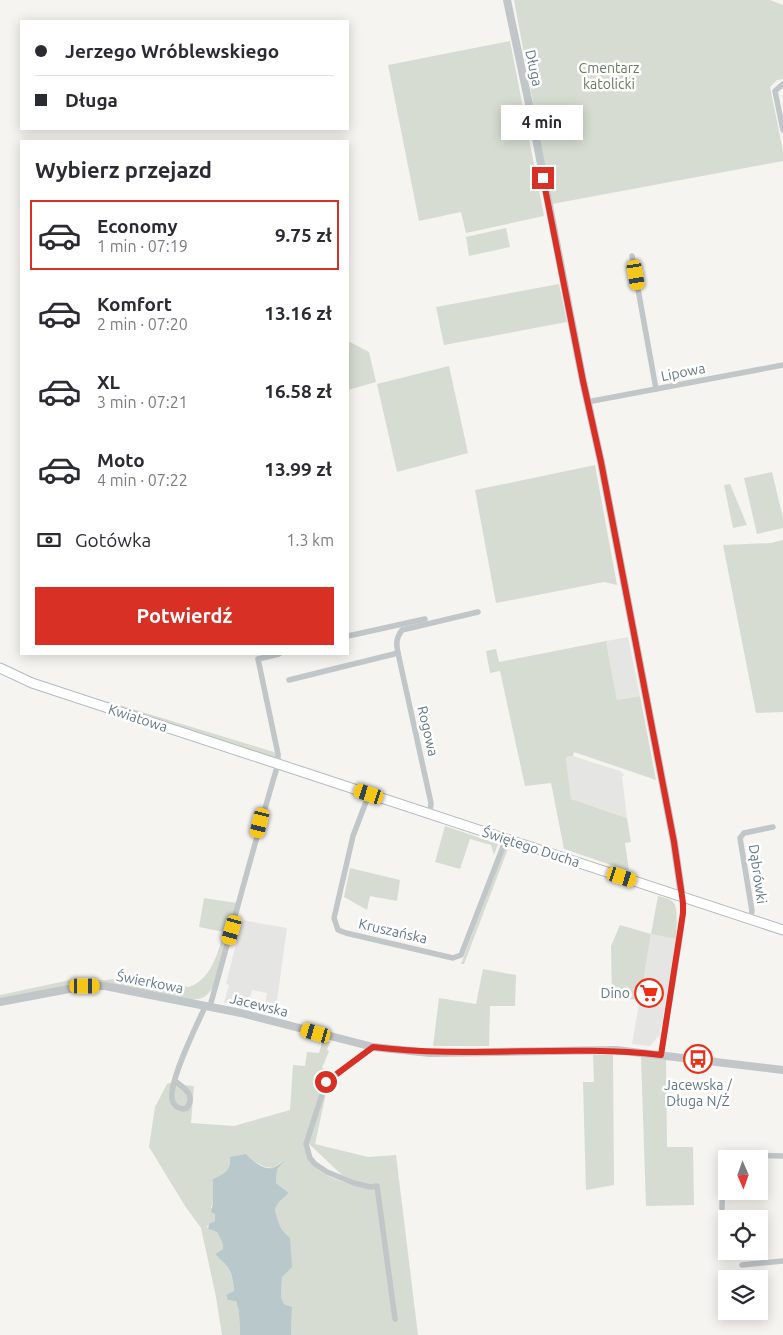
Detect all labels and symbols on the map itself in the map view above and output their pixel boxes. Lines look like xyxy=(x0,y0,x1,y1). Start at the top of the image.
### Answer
street label: Długa xyxy=(522,48,546,88)
park label: Cmentarz katolicki xyxy=(579,60,639,92)
callout: 4 min xyxy=(502,106,584,140)
route end xyxy=(532,167,554,189)
car xyxy=(626,259,645,291)
street label: Lipowa xyxy=(659,360,707,384)
street label: Kwiatowa xyxy=(106,701,170,735)
street label: Rogowa xyxy=(414,704,442,758)
car xyxy=(352,782,385,806)
car xyxy=(249,807,270,839)
street label: Świętego Ducha xyxy=(480,823,582,870)
street label: Dąbrówki xyxy=(746,843,770,905)
car xyxy=(605,865,638,889)
car xyxy=(220,914,243,946)
street label: Kruszańska xyxy=(357,915,429,947)
street label: Świerkowa xyxy=(115,967,185,996)
supermarket icon: Dino xyxy=(634,978,664,1008)
car xyxy=(70,979,100,994)
place label: Dino xyxy=(601,985,630,1001)
street label: Jacewska xyxy=(228,990,290,1020)
car xyxy=(299,1022,332,1044)
bus stop icon: Jacewska / Długa N/Ż xyxy=(683,1044,713,1074)
route start xyxy=(315,1071,337,1093)
place label: Jacewska / Długa N/Ż xyxy=(664,1077,733,1109)
north arrow xyxy=(718,1150,768,1200)

